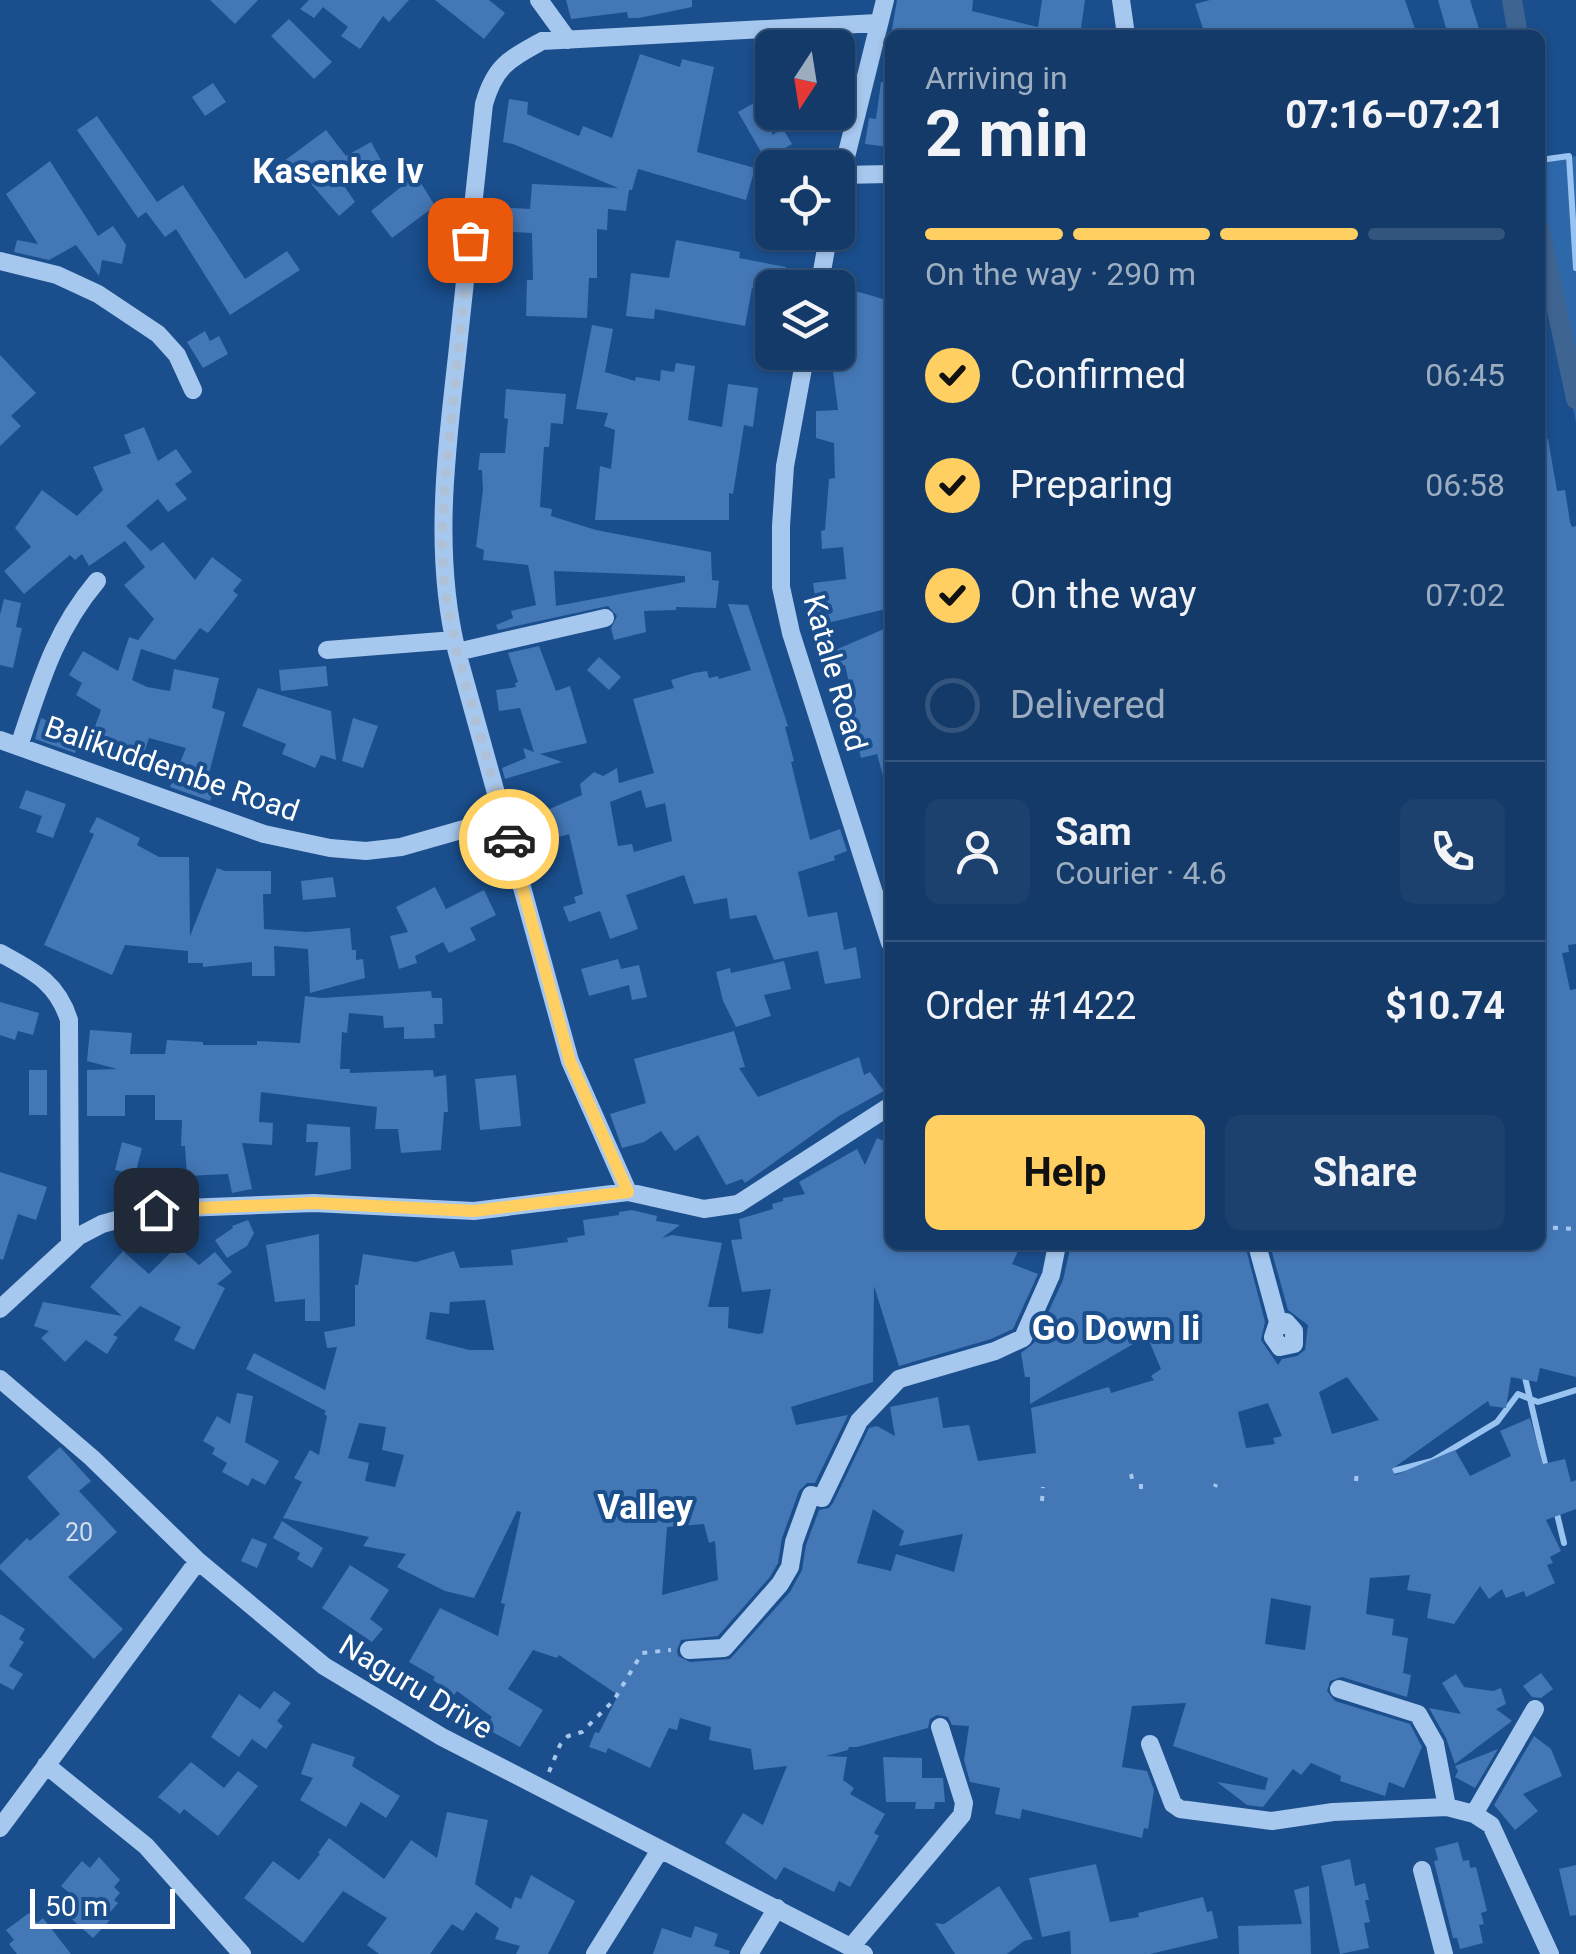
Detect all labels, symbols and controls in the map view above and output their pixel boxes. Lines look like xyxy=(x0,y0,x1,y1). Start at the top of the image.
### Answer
north arrow xyxy=(755,30,855,130)
map controls xyxy=(755,30,855,370)
text: Arriving in xyxy=(925,59,1068,97)
text: 07:16–07:21 xyxy=(1285,93,1505,137)
text: 2 min xyxy=(925,96,1088,172)
button: locate xyxy=(755,150,855,250)
district label: Kasenke Iv xyxy=(252,151,424,192)
pin xyxy=(428,198,513,283)
icon: bag xyxy=(443,213,498,268)
text: On the way · 290 m xyxy=(925,255,1196,293)
button: layers xyxy=(755,270,855,370)
icon: check xyxy=(925,348,980,403)
text: Confirmed xyxy=(1010,353,1186,397)
text: 06:45 xyxy=(1425,356,1505,394)
icon: check xyxy=(925,458,980,513)
text: Preparing xyxy=(1010,463,1173,507)
text: 06:58 xyxy=(1425,466,1505,504)
icon: check xyxy=(925,568,980,623)
text: On the way xyxy=(1010,573,1196,617)
text: 07:02 xyxy=(1425,576,1505,614)
street label: Katale Road xyxy=(797,591,874,755)
text: Delivered xyxy=(1010,683,1166,727)
street label: Balikuddembe Road xyxy=(41,709,304,828)
courier xyxy=(459,789,559,889)
button: person xyxy=(925,799,1030,904)
button: phone xyxy=(1400,799,1505,904)
text: Sam xyxy=(1055,810,1132,854)
icon: car xyxy=(482,812,537,867)
text: Courier · 4.6 xyxy=(1055,854,1227,892)
text: Order #1422 xyxy=(925,984,1136,1028)
text: $10.74 xyxy=(1385,984,1505,1028)
button: Help xyxy=(925,1115,1205,1230)
button: Share xyxy=(1225,1115,1505,1230)
pin xyxy=(114,1168,199,1253)
icon: home xyxy=(129,1183,184,1238)
district label: Go Down Ii xyxy=(1032,1308,1200,1349)
district label: Valley xyxy=(597,1487,693,1528)
house number: 20 xyxy=(65,1518,93,1547)
street label: Naguru Drive xyxy=(333,1627,499,1746)
scale bar xyxy=(30,1884,175,1928)
text: 50 m xyxy=(45,1890,108,1923)

